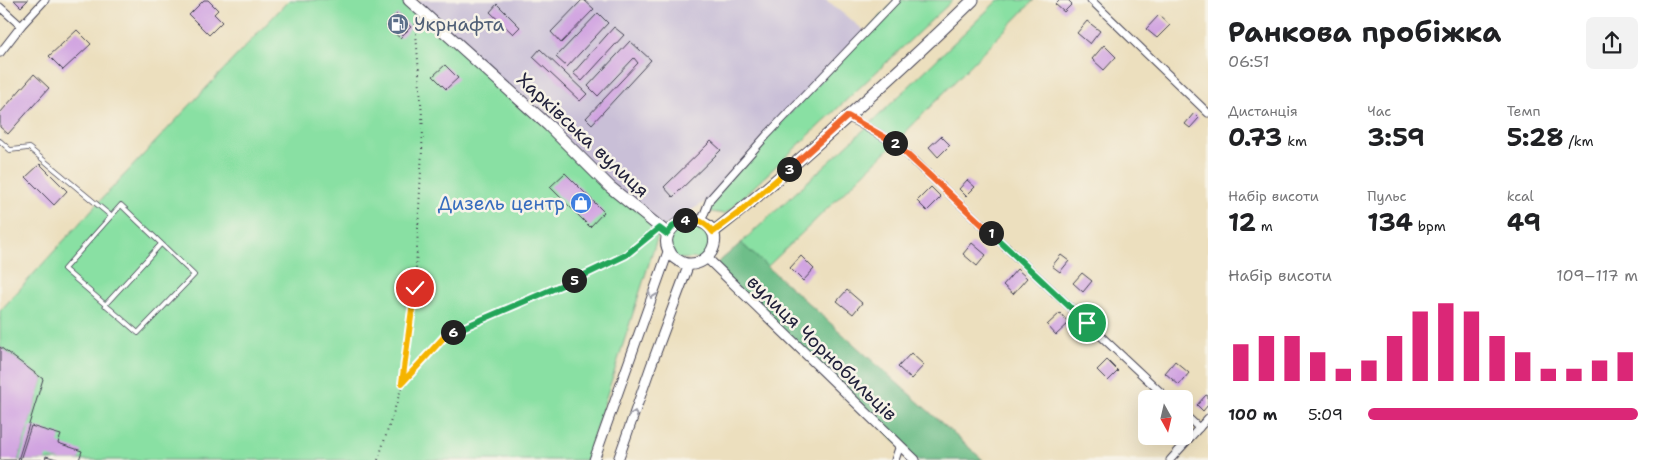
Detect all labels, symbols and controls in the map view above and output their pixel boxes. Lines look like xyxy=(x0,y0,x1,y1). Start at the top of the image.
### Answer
fuel station icon: Укрнафта xyxy=(386,12,410,36)
place label: Укрнафта xyxy=(414,12,505,37)
text: Ранкова пробіжка xyxy=(1228,13,1501,51)
button: share xyxy=(1586,17,1638,69)
text: 06:51 xyxy=(1228,51,1269,72)
street label: Харківська вулиця xyxy=(511,67,655,203)
text: Дистанція xyxy=(1228,102,1298,120)
text: Час xyxy=(1367,102,1391,120)
text: Темп xyxy=(1507,102,1541,120)
text: 0.73 xyxy=(1228,120,1282,154)
text: 3:59 xyxy=(1367,120,1425,154)
text: 5:28 xyxy=(1507,120,1564,154)
pin: 2 xyxy=(882,130,908,156)
text: km xyxy=(1282,132,1307,150)
text: /km xyxy=(1564,132,1594,150)
text: 2 xyxy=(891,134,900,152)
pin: 3 xyxy=(776,156,802,182)
text: 3 xyxy=(785,160,794,178)
text: Набір висоти xyxy=(1228,187,1319,205)
text: Пульс xyxy=(1367,187,1407,205)
text: kcal xyxy=(1507,187,1534,205)
place label: Дизель центр xyxy=(438,191,565,216)
shop icon: Дизель центр xyxy=(569,191,593,215)
text: 12 xyxy=(1228,205,1256,239)
text: 134 xyxy=(1367,205,1413,239)
text: 49 xyxy=(1507,205,1541,239)
pin: 4 xyxy=(672,208,698,232)
text: 4 xyxy=(681,211,690,229)
text: m xyxy=(1256,217,1273,235)
text: bpm xyxy=(1413,217,1446,235)
pin: 1 xyxy=(978,220,1004,246)
text: 1 xyxy=(988,224,995,242)
text: Набір висоти xyxy=(1228,265,1332,286)
text: 109–117 m xyxy=(1556,265,1638,286)
pin xyxy=(394,267,436,309)
pin: 5 xyxy=(562,268,586,292)
street label: вулиця Чорнобильців xyxy=(741,270,903,426)
text: 5 xyxy=(570,271,579,289)
icon: check xyxy=(401,274,429,302)
one-way arrow xyxy=(648,290,658,298)
pin xyxy=(1066,302,1108,344)
icon: arrive xyxy=(1073,309,1101,337)
pin: 6 xyxy=(440,320,466,344)
text: 6 xyxy=(449,323,458,341)
north arrow xyxy=(1138,390,1192,445)
map controls xyxy=(1138,390,1193,445)
text: 100 m xyxy=(1228,404,1277,425)
text: 5:09 xyxy=(1308,404,1343,425)
one-way arrow xyxy=(628,410,638,419)

